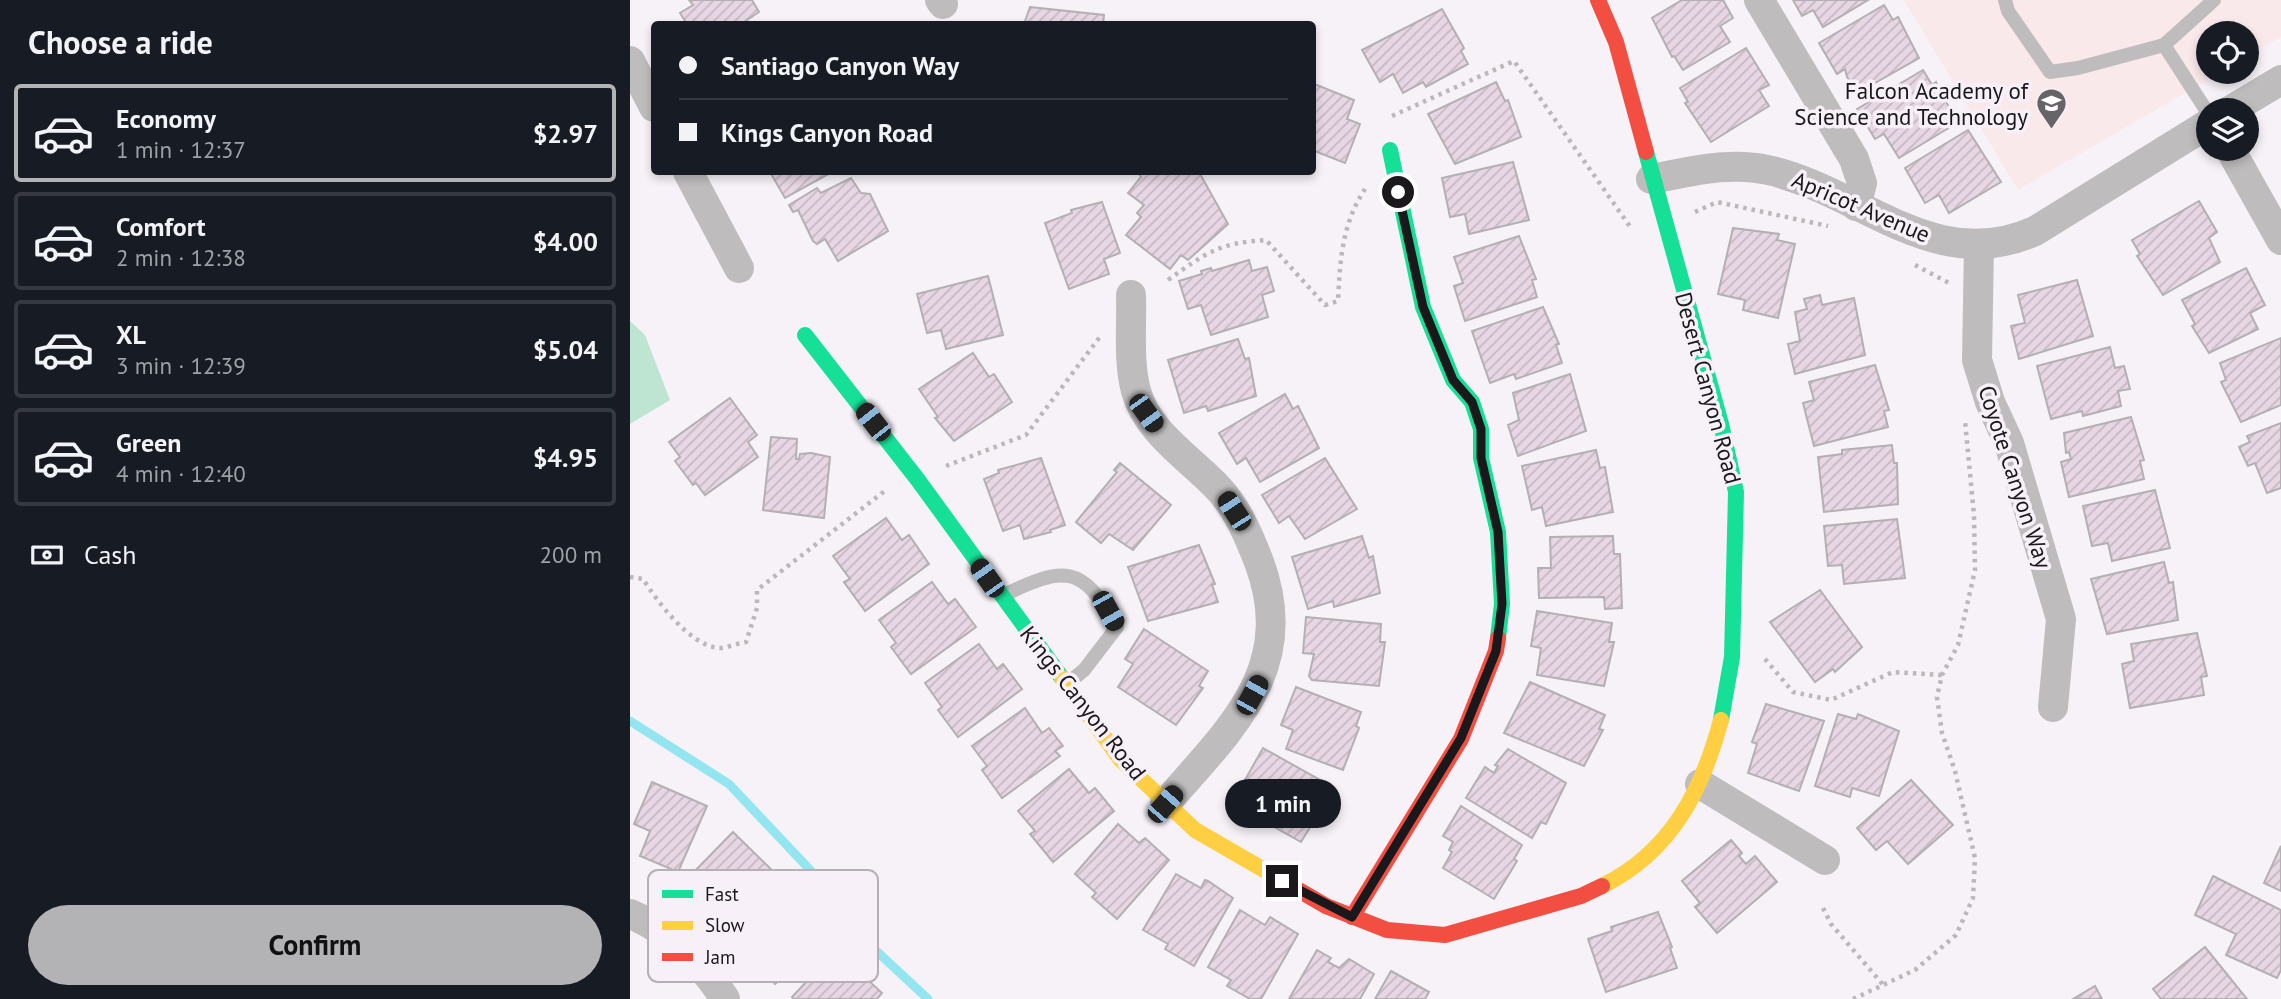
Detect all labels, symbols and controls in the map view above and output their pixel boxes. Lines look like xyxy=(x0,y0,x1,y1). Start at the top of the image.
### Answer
text: Choose a ride xyxy=(28,21,213,63)
map controls xyxy=(2196,21,2259,161)
button: locate xyxy=(2196,21,2259,84)
text: Santiago Canyon Way xyxy=(721,49,959,82)
place label: Falcon Academy of Science and Technology xyxy=(1794,76,2030,131)
school or university icon: Falcon Academy of Science and Technology xyxy=(2034,87,2068,131)
button: layers xyxy=(2196,98,2259,161)
icon: car xyxy=(32,102,95,165)
text: Economy xyxy=(116,102,216,135)
text: Kings Canyon Road xyxy=(721,116,933,149)
text: $2.97 xyxy=(533,117,598,150)
text: 1 min · 12:37 xyxy=(116,135,246,164)
street label: Apricot Avenue xyxy=(1788,164,1935,249)
route start xyxy=(1382,176,1414,208)
icon: car xyxy=(32,210,95,273)
text: Comfort xyxy=(116,210,206,243)
text: $4.00 xyxy=(533,225,598,258)
text: 2 min · 12:38 xyxy=(116,243,246,272)
street label: Desert Canyon Road xyxy=(1669,289,1748,487)
icon: car xyxy=(32,318,95,381)
text: XL xyxy=(116,318,146,351)
text: $5.04 xyxy=(533,333,598,366)
text: 3 min · 12:39 xyxy=(116,351,246,380)
street label: Coyote Canyon Way xyxy=(1972,382,2059,572)
car xyxy=(1126,390,1167,436)
car xyxy=(852,399,895,445)
icon: car xyxy=(32,426,95,489)
text: Green xyxy=(116,426,181,459)
text: $4.95 xyxy=(533,441,598,474)
text: 4 min · 12:40 xyxy=(116,459,246,488)
car xyxy=(1214,488,1255,534)
icon: cash xyxy=(28,536,66,574)
text: Cash xyxy=(84,538,136,571)
text: 200 m xyxy=(540,540,602,569)
car xyxy=(967,555,1008,601)
car xyxy=(1089,588,1128,634)
street label: Kings Canyon Road xyxy=(1014,620,1153,786)
car xyxy=(1233,672,1272,718)
callout: 1 min xyxy=(1224,780,1340,828)
car xyxy=(1144,781,1187,827)
text: 1 min xyxy=(1255,789,1311,818)
route end xyxy=(1266,865,1298,897)
legend xyxy=(648,870,878,982)
text: Fast xyxy=(705,882,739,906)
button: Confirm xyxy=(28,905,602,985)
text: Slow xyxy=(705,913,745,937)
text: Jam xyxy=(704,945,735,969)

